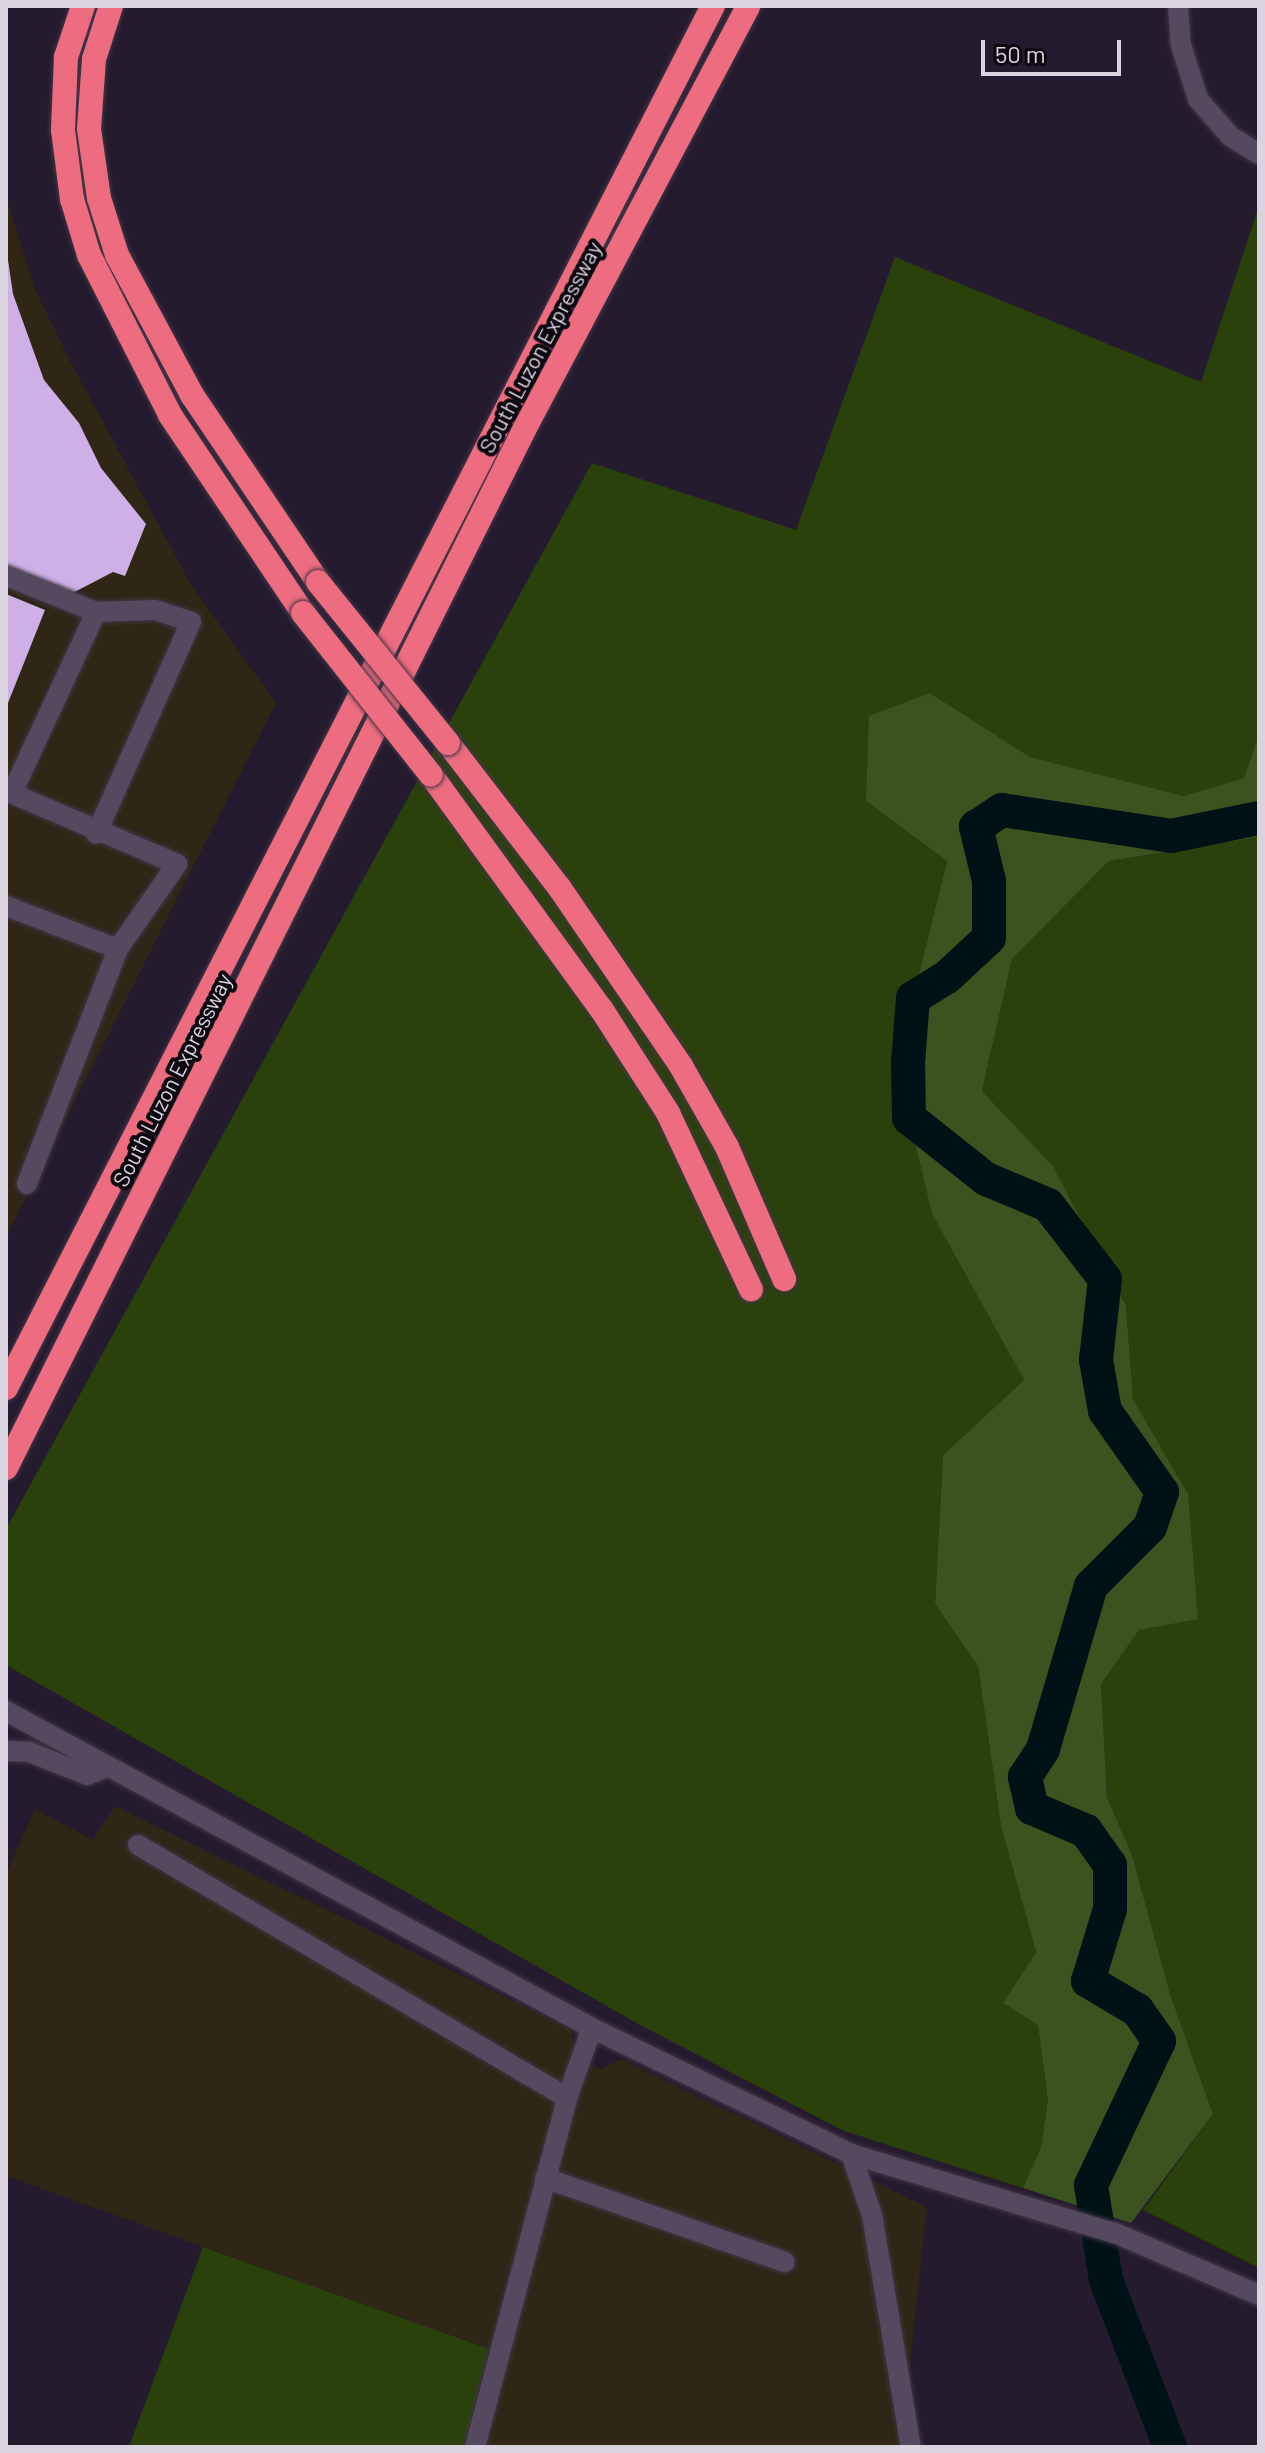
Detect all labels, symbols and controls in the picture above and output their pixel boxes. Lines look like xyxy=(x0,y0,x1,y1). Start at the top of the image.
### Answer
scale bar xyxy=(985,24,1125,74)
text: 50 m xyxy=(995,39,1046,68)
street label: South Luzon Expressway xyxy=(473,237,607,457)
street label: South Luzon Expressway xyxy=(107,969,237,1191)

